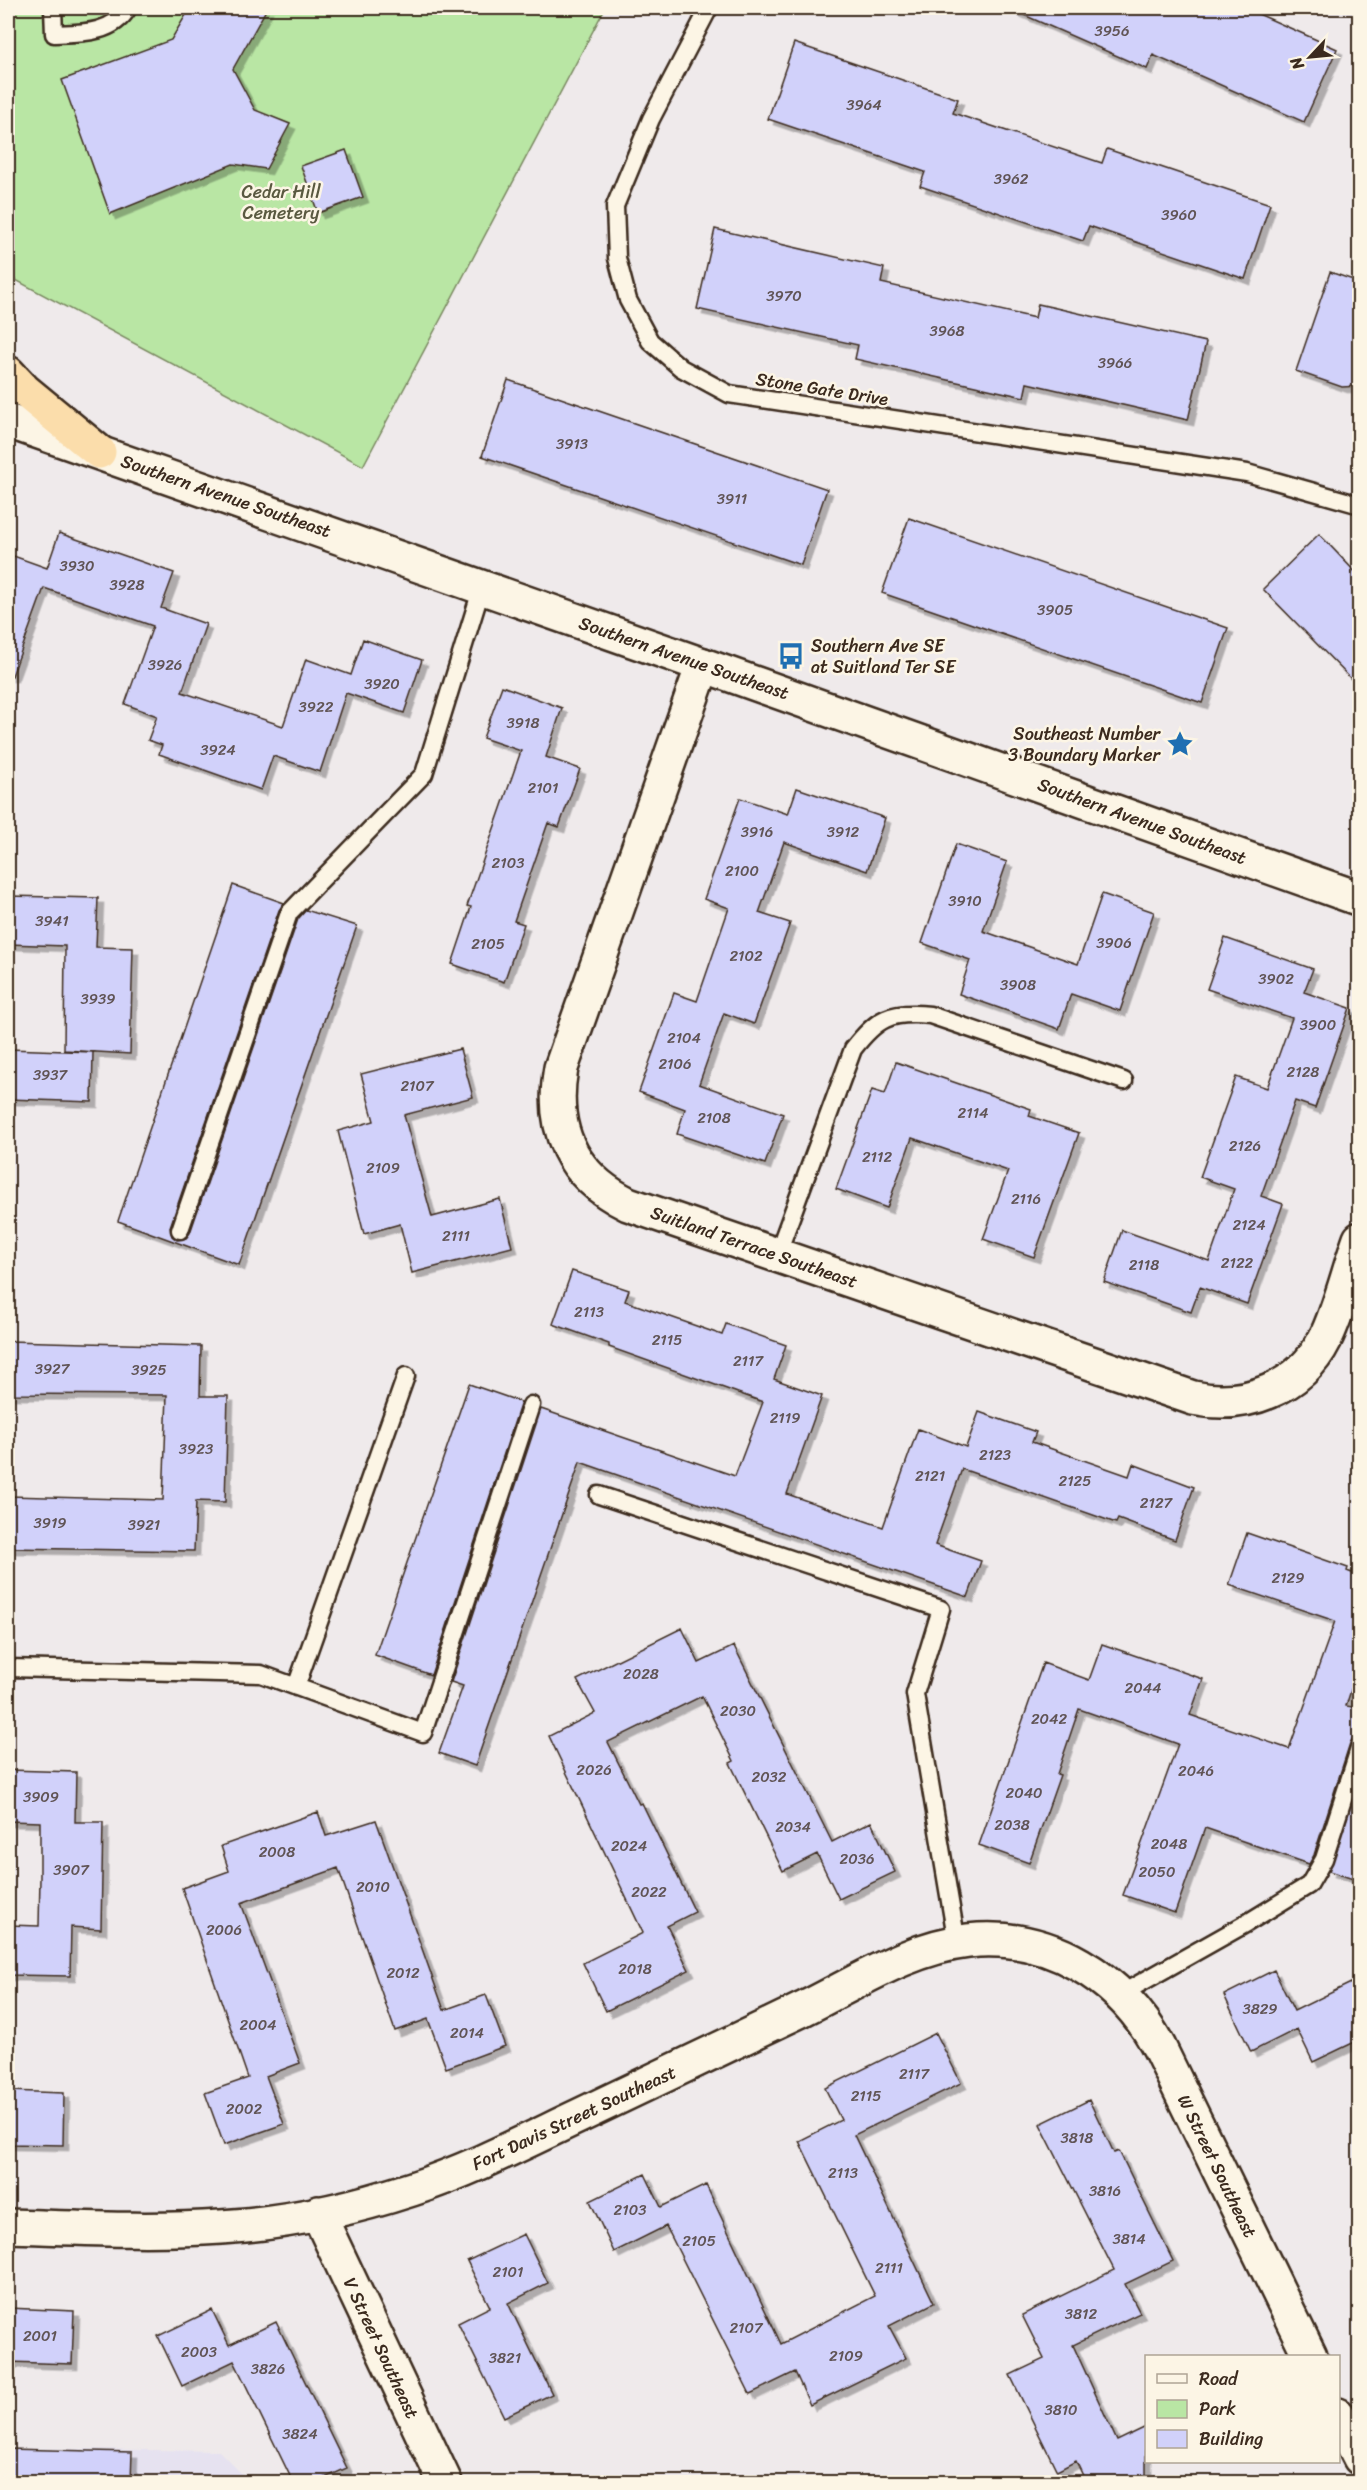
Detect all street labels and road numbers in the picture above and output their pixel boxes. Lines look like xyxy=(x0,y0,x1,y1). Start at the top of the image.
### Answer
street label: Stone Gate Drive xyxy=(754,363,891,415)
street label: Southern Avenue Southeast xyxy=(117,445,336,547)
street label: Southern Avenue Southeast xyxy=(575,607,794,709)
street label: Southern Avenue Southeast xyxy=(1033,768,1251,874)
street label: Suitland Terrace Southeast xyxy=(646,1197,862,1297)
street label: Fort Davis Street Southeast xyxy=(466,2056,682,2180)
street label: W Street Southeast xyxy=(1168,2089,1266,2243)
street label: V Street Southeast xyxy=(334,2272,428,2424)

